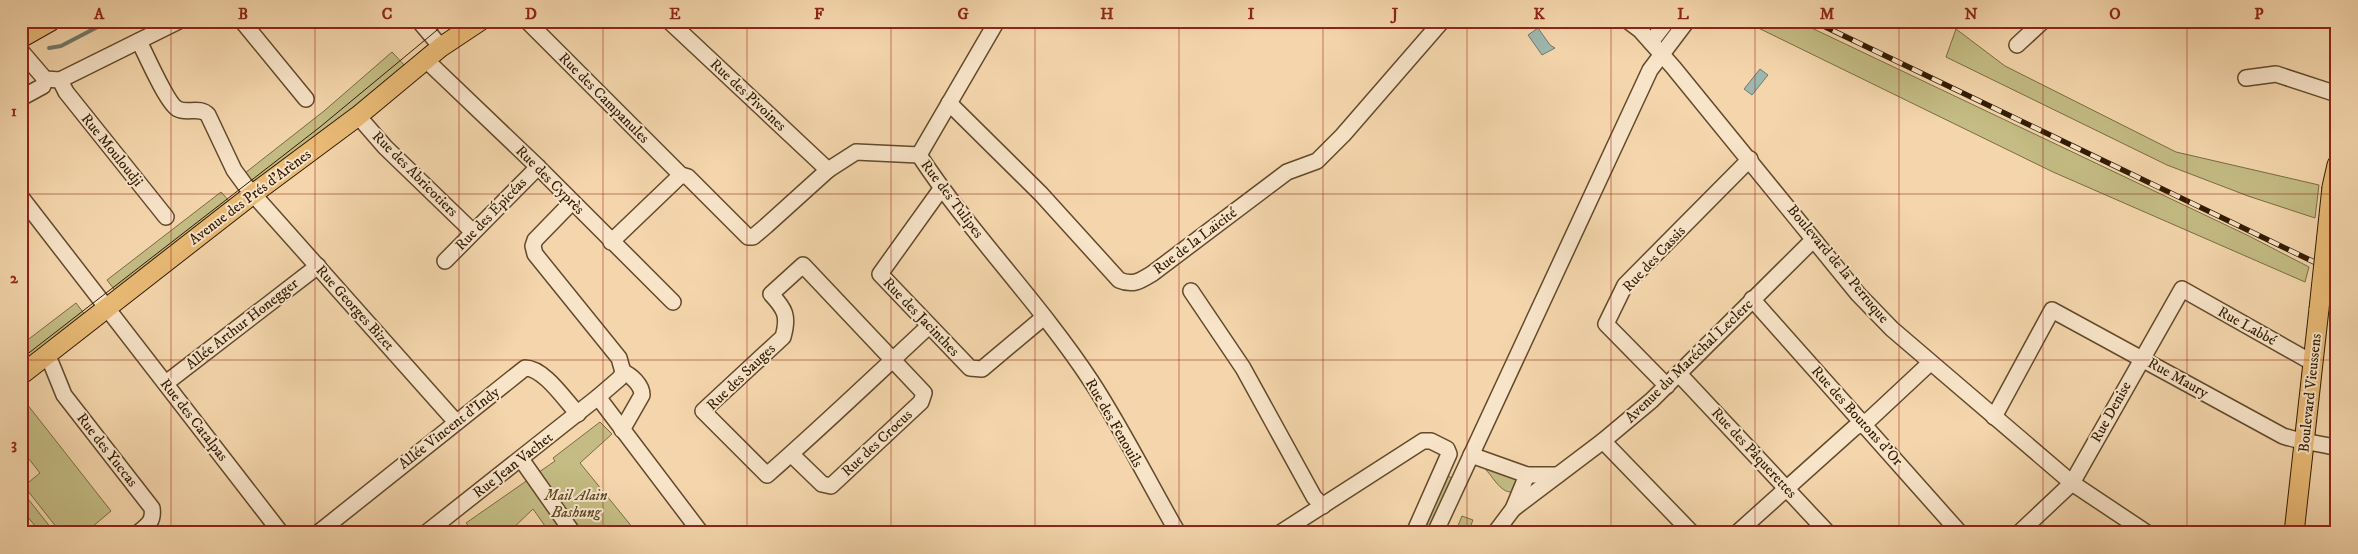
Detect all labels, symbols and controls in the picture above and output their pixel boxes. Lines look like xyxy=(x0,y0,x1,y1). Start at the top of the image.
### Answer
text: A xyxy=(93,4,105,24)
text: B xyxy=(238,4,248,24)
text: C xyxy=(382,4,392,24)
text: D xyxy=(525,4,537,24)
text: E xyxy=(669,4,681,24)
text: F xyxy=(814,4,824,24)
text: G xyxy=(957,4,969,24)
text: H xyxy=(1100,4,1114,24)
text: I xyxy=(1248,4,1255,24)
text: J xyxy=(1390,4,1399,24)
text: K xyxy=(1533,4,1545,24)
text: L xyxy=(1677,4,1689,24)
text: M xyxy=(1820,4,1835,24)
text: N xyxy=(1964,4,1978,24)
text: O xyxy=(2109,4,2121,24)
text: P xyxy=(2254,4,2264,24)
street label: Rue des Campanules xyxy=(555,49,653,147)
street label: Rue des Pivoines xyxy=(706,55,790,135)
text: 1 xyxy=(11,101,17,121)
street label: Rue Mouloudji xyxy=(77,110,147,191)
street label: Rue des Abricotiers xyxy=(368,127,462,221)
street label: Rue des Cyprès xyxy=(512,142,588,218)
street label: Avenue des Prés d'Arènes xyxy=(185,145,315,249)
street label: Rue des Tulipes xyxy=(916,156,988,242)
street label: Rue des Épicéas xyxy=(451,173,531,255)
street label: Boulevard de la Perruque xyxy=(1783,201,1893,327)
street label: Rue de la Laïcité xyxy=(1149,203,1241,279)
street label: Rue des Cassis xyxy=(1618,222,1690,296)
street label: Rue Georges Bizet xyxy=(312,261,399,355)
text: 2 xyxy=(10,268,19,288)
street label: Allée Arthur Honegger xyxy=(182,274,303,374)
street label: Rue des Jacinthes xyxy=(879,274,963,360)
street label: Avenue du Maréchal Leclerc xyxy=(1621,294,1757,427)
street label: Rue Labbé xyxy=(2214,302,2280,350)
street label: Boulevard Vieussens xyxy=(2294,332,2326,454)
street label: Rue des Sauges xyxy=(703,339,779,415)
street label: Rue Maury xyxy=(2144,354,2213,403)
street label: Rue des Boutons d'Or xyxy=(1807,362,1907,470)
street label: Rue des Catalpas xyxy=(156,375,232,465)
street label: Rue des Fenouils xyxy=(1081,375,1147,471)
street label: Rue Denise xyxy=(2086,378,2136,446)
street label: Allée Vincent d'Indy xyxy=(395,382,504,473)
street label: Rue des Pâquerettes xyxy=(1707,404,1801,502)
street label: Rue des Crocus xyxy=(838,405,916,481)
street label: Rue des Yuccas xyxy=(72,409,142,491)
street label: Rue Jean Vachet xyxy=(469,428,557,502)
text: 3 xyxy=(11,434,17,454)
park label: Mail Alain Bashung xyxy=(544,486,608,522)

